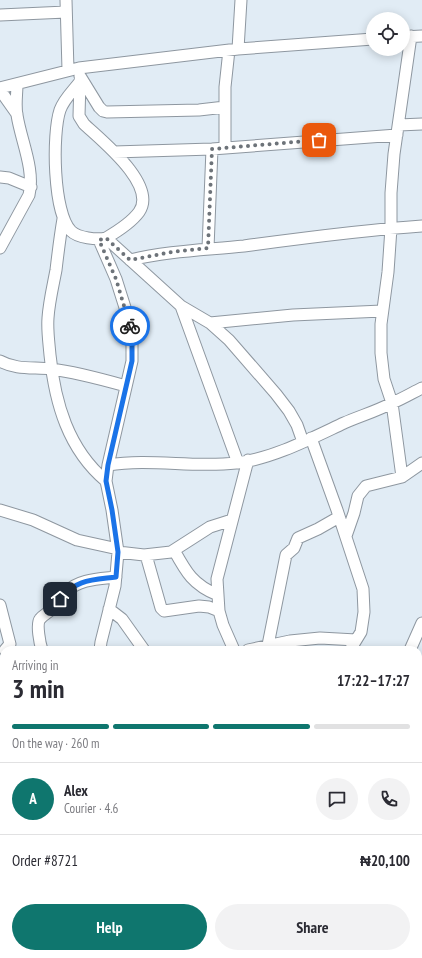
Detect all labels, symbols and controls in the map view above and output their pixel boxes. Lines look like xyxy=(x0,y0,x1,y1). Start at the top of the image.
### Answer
map controls xyxy=(366,12,410,56)
button: locate xyxy=(366,12,410,56)
pin xyxy=(302,123,336,157)
icon: bag xyxy=(308,129,330,151)
courier xyxy=(110,306,150,346)
icon: bike xyxy=(119,315,141,337)
pin xyxy=(43,582,77,616)
icon: home xyxy=(49,588,71,610)
text: Arriving in xyxy=(12,657,59,674)
text: 17:22–17:27 xyxy=(337,671,410,690)
text: 3 min xyxy=(12,672,65,705)
text: On the way · 260 m xyxy=(12,735,99,752)
button: chat xyxy=(316,778,358,820)
button: phone xyxy=(368,778,410,820)
text: Alex xyxy=(64,781,88,800)
text: A xyxy=(29,789,37,808)
text: Courier · 4.6 xyxy=(64,800,118,817)
text: Order #8721 xyxy=(12,851,78,870)
text: ₦20,100 xyxy=(360,851,410,870)
button: Help xyxy=(12,904,207,950)
button: Share xyxy=(215,904,410,950)

